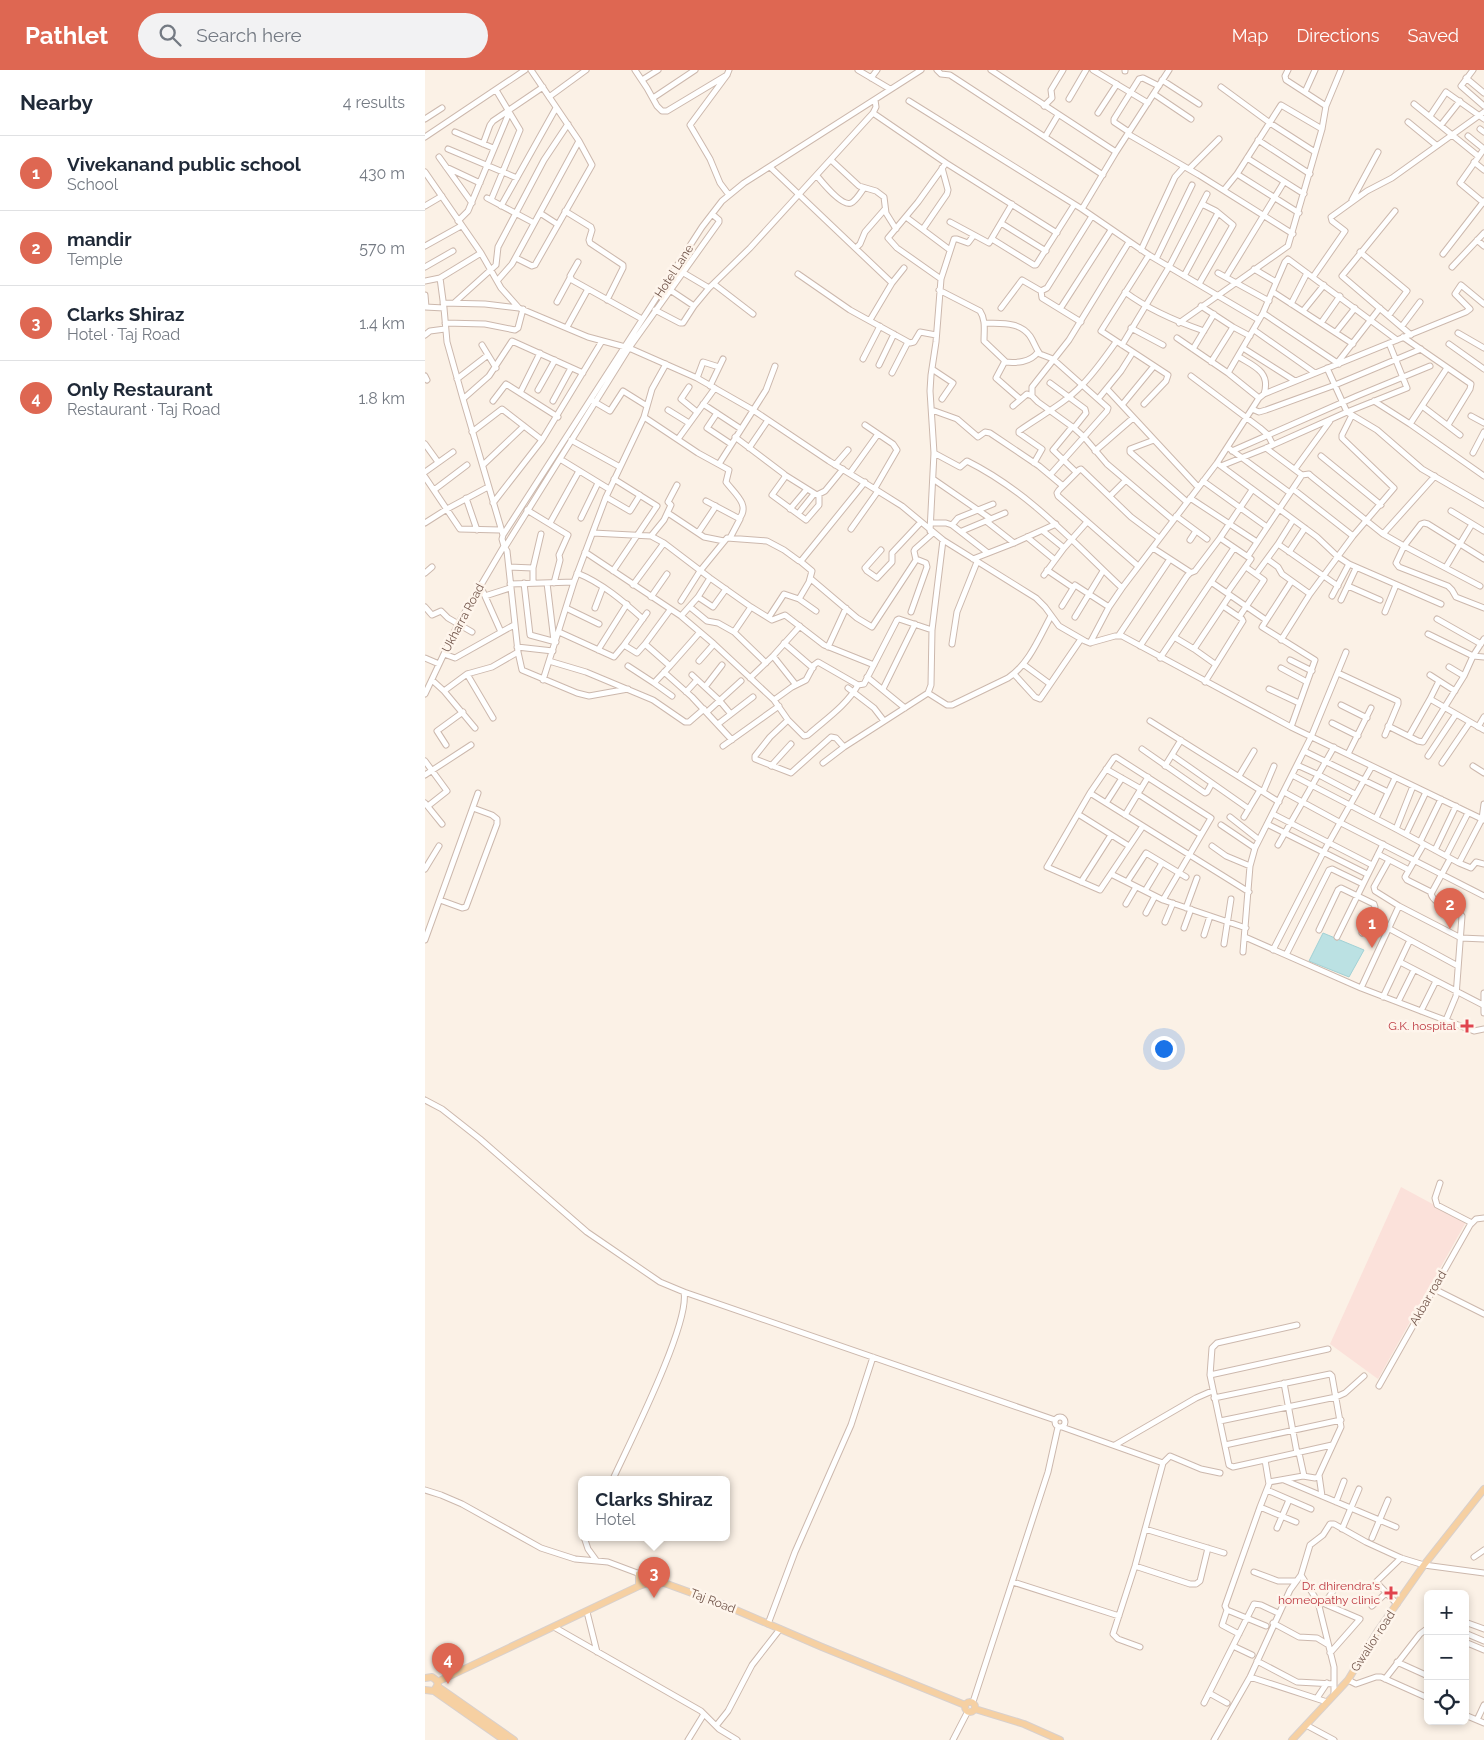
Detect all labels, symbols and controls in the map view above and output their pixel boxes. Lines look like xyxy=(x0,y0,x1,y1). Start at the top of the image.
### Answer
search box xyxy=(138,13,488,58)
text: Pathlet xyxy=(25,21,108,50)
icon: search xyxy=(156,21,184,49)
text: Search here xyxy=(196,24,302,46)
text: Map xyxy=(1232,25,1268,46)
text: Directions xyxy=(1296,25,1380,46)
text: Saved xyxy=(1408,25,1459,46)
text: Nearby xyxy=(20,90,93,115)
text: 4 results xyxy=(343,93,405,112)
text: Vivekanand public school xyxy=(67,153,301,175)
text: 1 xyxy=(32,164,40,183)
text: 430 m xyxy=(359,164,405,183)
text: School xyxy=(67,175,118,194)
text: mandir xyxy=(67,228,132,250)
text: 2 xyxy=(31,239,41,258)
text: 570 m xyxy=(359,239,405,258)
street label: Hotel Lane xyxy=(652,242,696,300)
text: Temple xyxy=(67,250,123,269)
text: Clarks Shiraz xyxy=(67,303,184,325)
text: 3 xyxy=(32,314,40,333)
text: 1.4 km xyxy=(359,314,405,333)
text: Hotel · Taj Road xyxy=(67,325,180,344)
text: Only Restaurant xyxy=(67,378,213,400)
text: 4 xyxy=(31,389,41,408)
text: 1.8 km xyxy=(358,389,405,408)
text: Restaurant · Taj Road xyxy=(67,400,220,419)
street label: Ukharra Road xyxy=(439,581,487,655)
pin: 2 xyxy=(1434,888,1466,929)
pin: 1 xyxy=(1356,907,1388,948)
place label: G.K. hospital xyxy=(1388,1019,1457,1033)
marker: G.K. hospital xyxy=(1460,1019,1474,1033)
your location xyxy=(1151,1036,1177,1062)
street label: Akbar road xyxy=(1407,1268,1449,1328)
popup xyxy=(578,1476,730,1541)
text: Clarks Shiraz xyxy=(595,1488,713,1510)
text: Hotel xyxy=(595,1510,635,1529)
pin: 3 xyxy=(638,1557,670,1598)
place label: Dr. dhirendra's homeopathy clinic xyxy=(1278,1579,1380,1607)
street label: Taj Road xyxy=(688,1586,738,1616)
marker: Dr. dhirendra's homeopathy clinic xyxy=(1384,1586,1398,1600)
map controls xyxy=(1424,1590,1469,1725)
button: + xyxy=(1424,1590,1469,1635)
street label: Gwalior road xyxy=(1348,1608,1398,1674)
button: − xyxy=(1424,1635,1469,1680)
pin: 4 xyxy=(432,1643,464,1684)
button: locate xyxy=(1424,1680,1469,1725)

